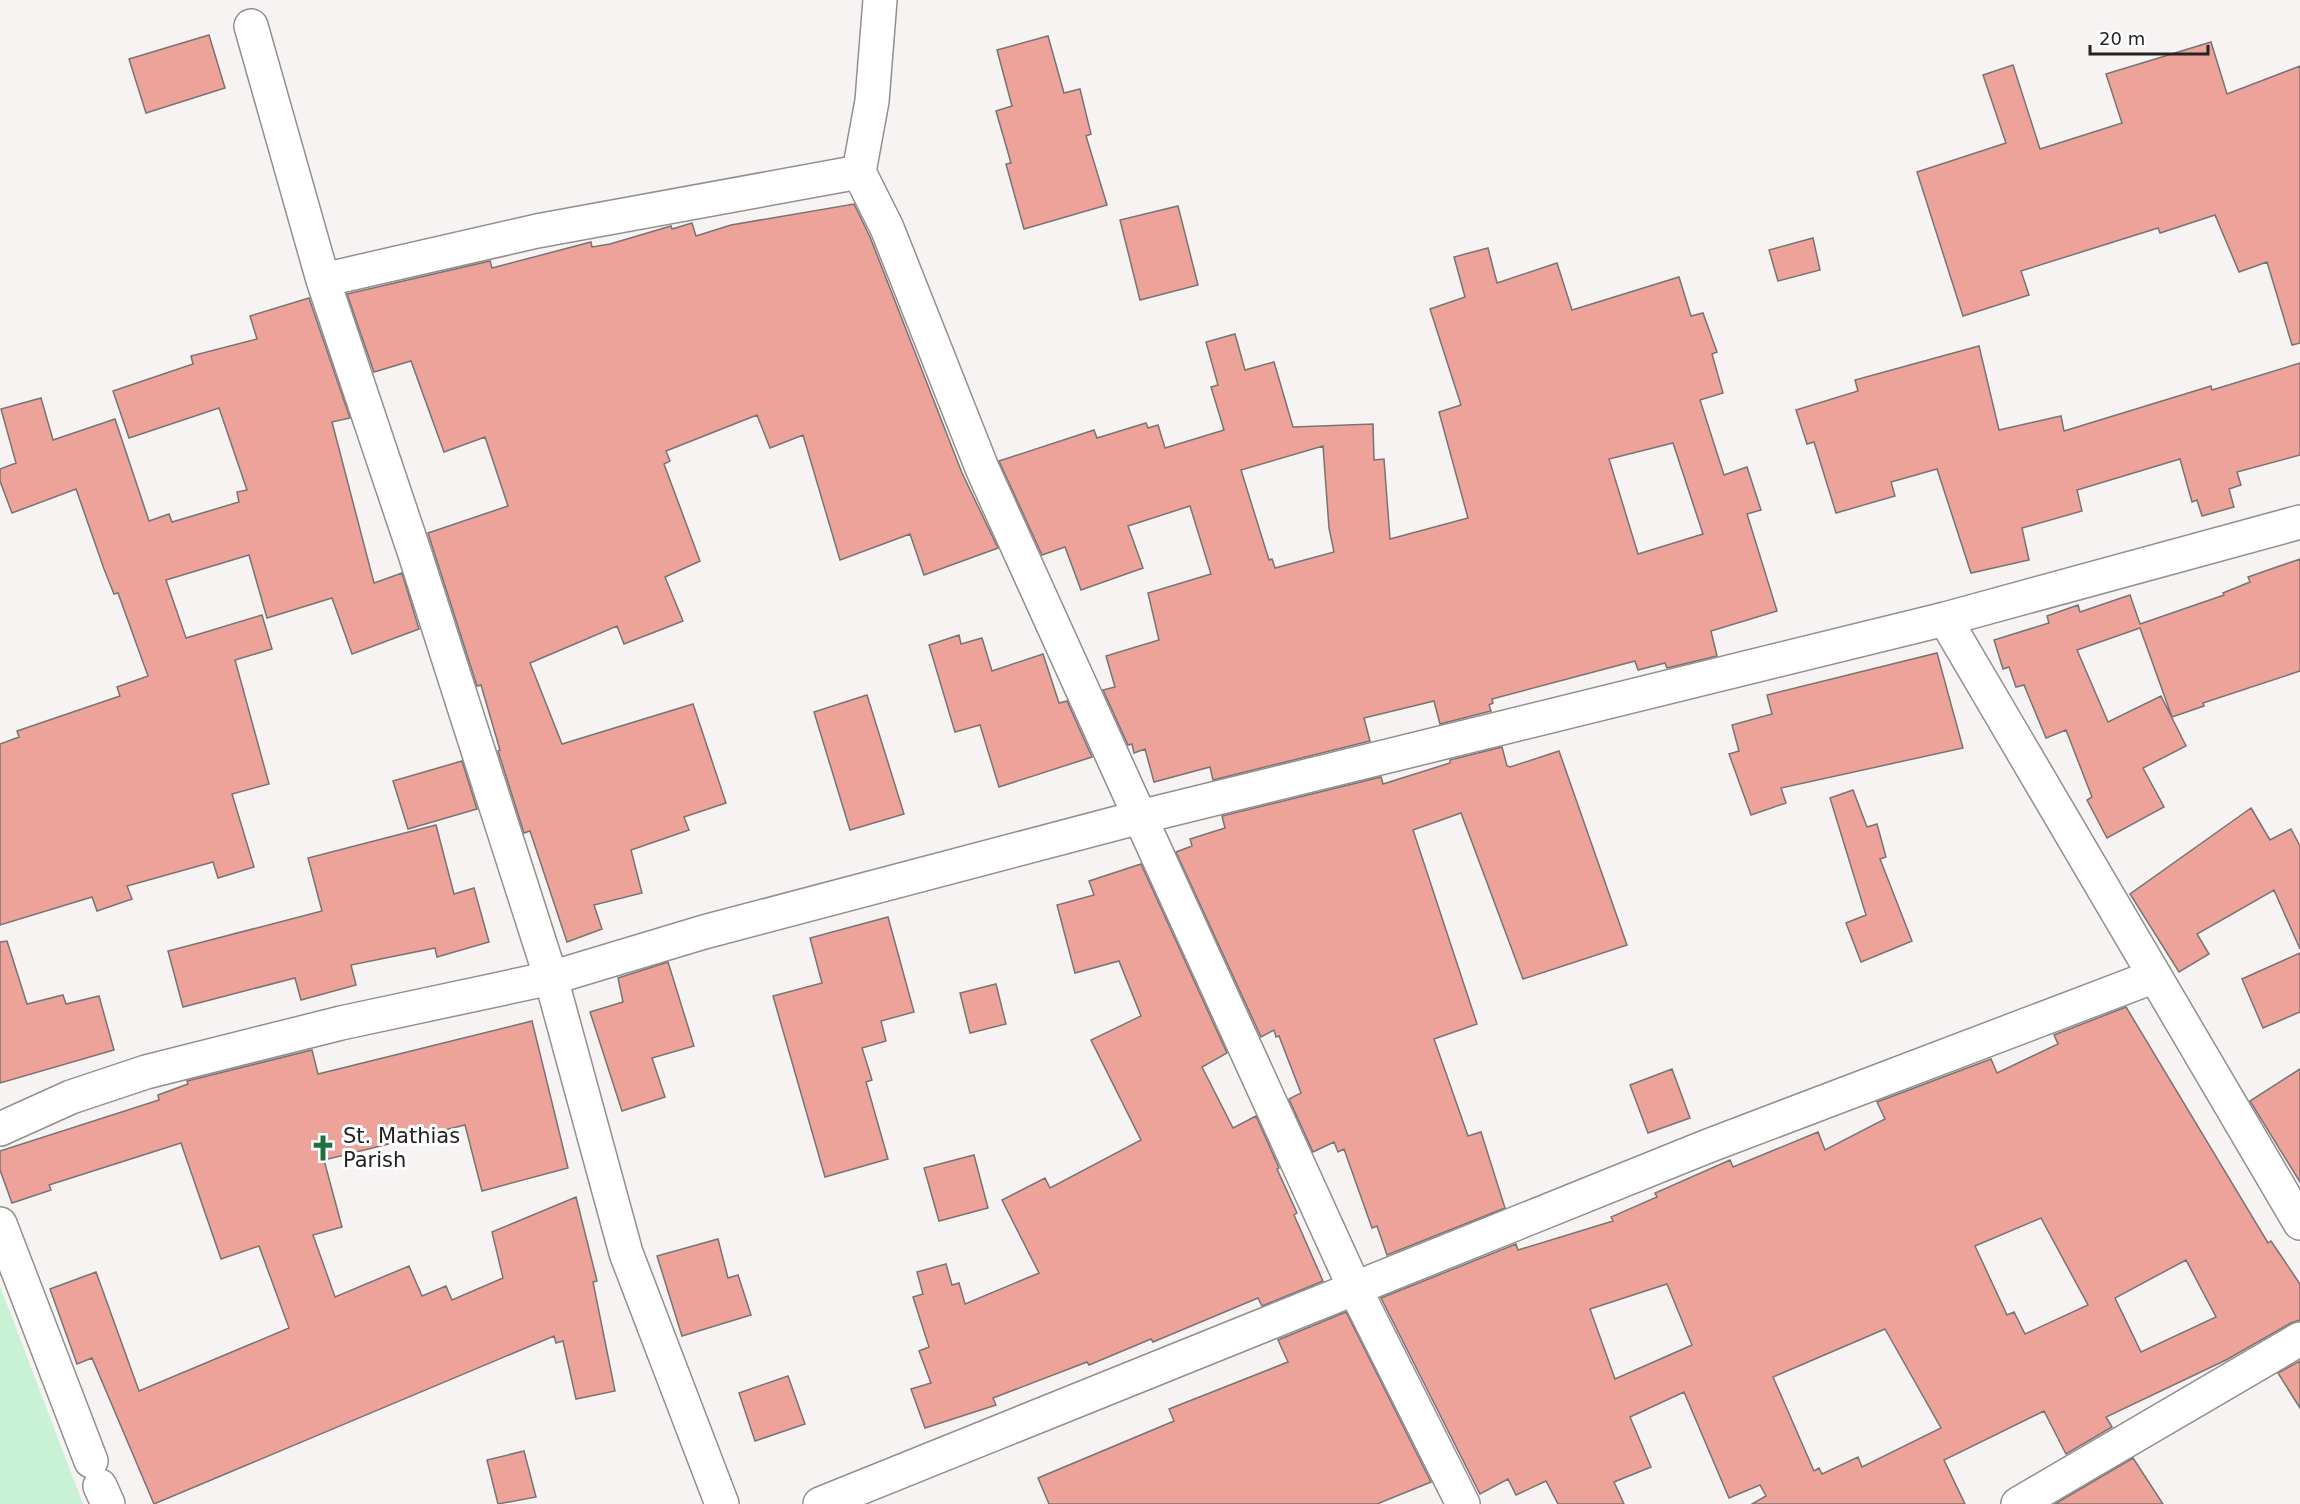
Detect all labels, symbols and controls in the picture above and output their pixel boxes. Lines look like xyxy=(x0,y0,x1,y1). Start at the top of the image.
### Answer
scale bar xyxy=(2090,18,2208,56)
text: 20 m xyxy=(2099,28,2145,49)
place label: St. Mathias Parish xyxy=(343,1124,460,1172)
church icon: St. Mathias Parish xyxy=(308,1133,338,1163)

